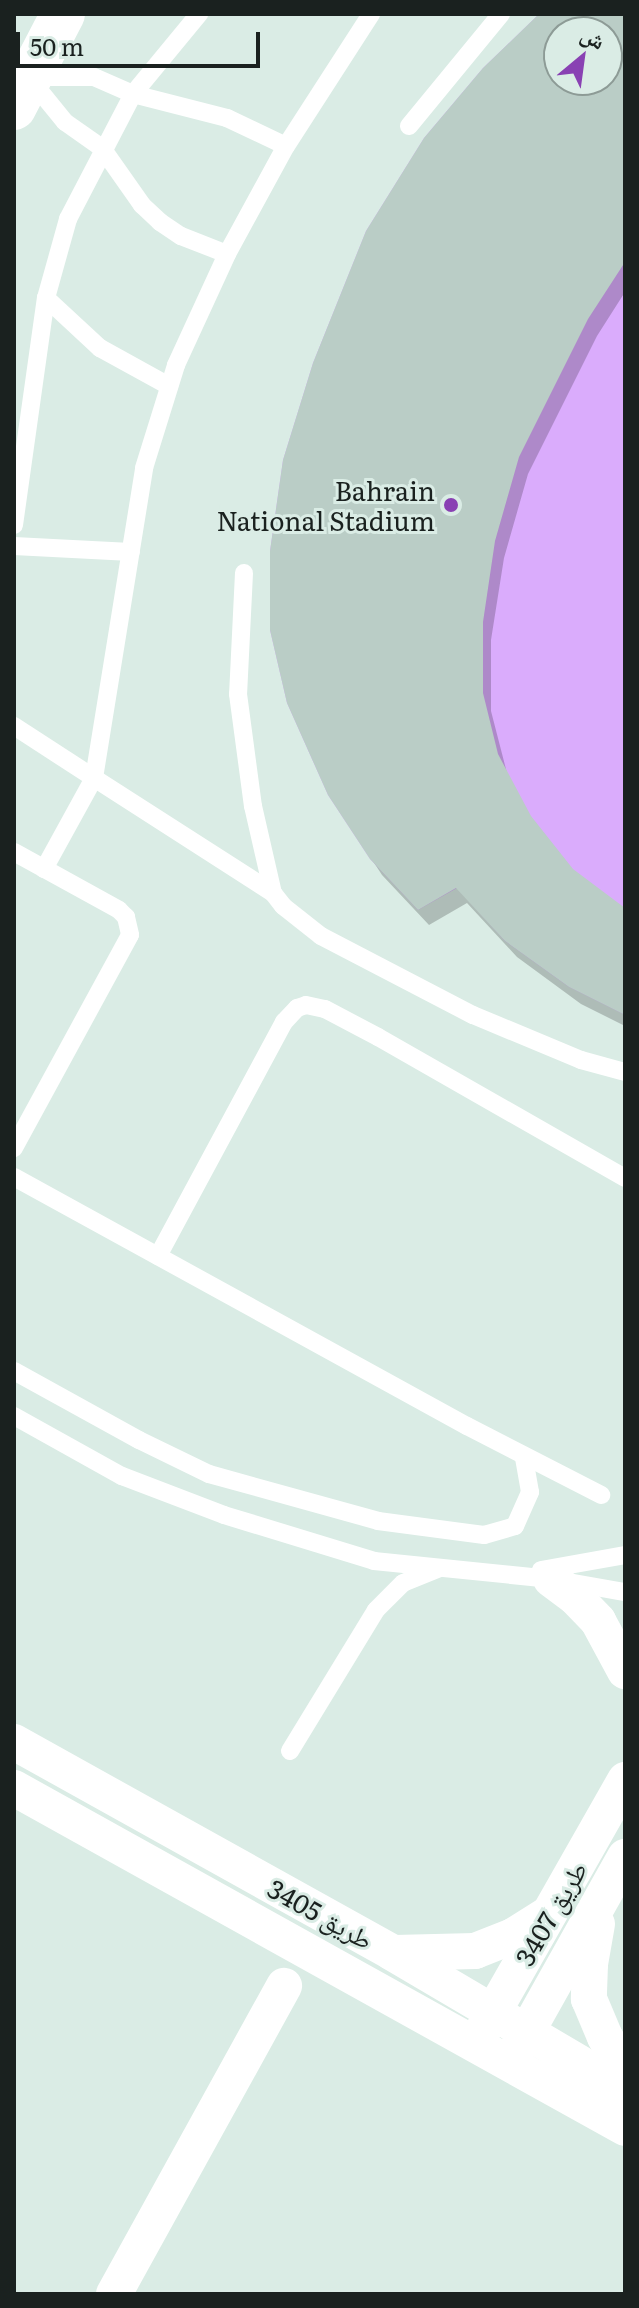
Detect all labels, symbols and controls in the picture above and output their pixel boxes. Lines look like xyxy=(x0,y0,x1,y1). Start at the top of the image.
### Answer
scale bar xyxy=(20,16,264,66)
north arrow xyxy=(543,16,623,96)
text: ش xyxy=(576,16,612,56)
text: 50 m xyxy=(30,28,84,63)
place label: Bahrain National Stadium xyxy=(216,474,435,536)
marker: Bahrain National Stadium xyxy=(442,496,460,514)
street label: طريق 3407 xyxy=(508,1855,592,1971)
street label: طريق 3405 xyxy=(263,1871,379,1955)

